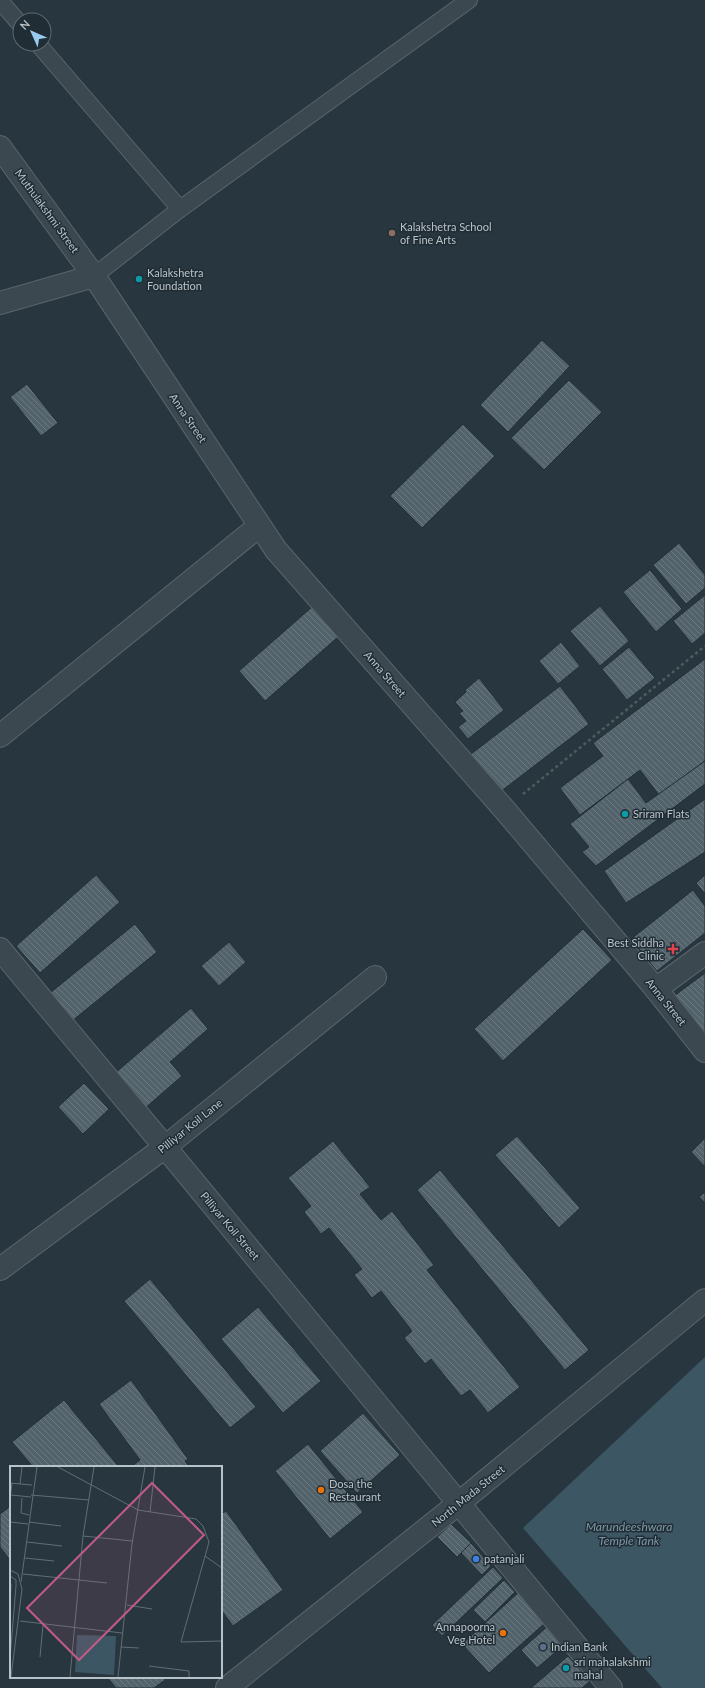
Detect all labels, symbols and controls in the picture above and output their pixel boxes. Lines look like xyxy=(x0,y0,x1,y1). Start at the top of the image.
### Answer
north arrow xyxy=(12,12,52,52)
text: N xyxy=(17,17,32,32)
street label: Muthulakshmi Street xyxy=(13,166,82,255)
place label: Kalakshetra School of Fine Arts xyxy=(400,220,492,246)
marker: Kalakshetra School of Fine Arts xyxy=(387,228,397,238)
place label: Kalakshetra Foundation xyxy=(147,266,203,292)
marker: Kalakshetra Foundation xyxy=(134,274,144,284)
street label: Anna Street xyxy=(167,390,210,445)
street label: Anna Street xyxy=(362,648,409,699)
place label: Sriram Flats xyxy=(633,807,690,820)
marker: Sriram Flats xyxy=(620,809,630,819)
place label: Best Siddha Clinic xyxy=(607,936,664,962)
marker: Best Siddha Clinic xyxy=(667,943,679,955)
street label: Anna Street xyxy=(643,975,689,1028)
street label: Pilliyar Koil Lane xyxy=(155,1096,225,1155)
street label: Pilliyar Koil Street xyxy=(198,1189,263,1262)
street label: North Mada Street xyxy=(429,1462,507,1529)
inset map xyxy=(10,1466,222,1678)
place label: Dosa the Restaurant xyxy=(329,1477,381,1503)
marker: Dosa the Restaurant xyxy=(316,1485,326,1495)
water label: Marundeeshwara Temple Tank xyxy=(586,1519,672,1548)
place label: patanjali xyxy=(484,1552,525,1565)
marker: patanjali xyxy=(471,1554,481,1564)
place label: Annapoorna Veg Hotel xyxy=(436,1620,495,1646)
marker: Annapoorna Veg Hotel xyxy=(498,1628,508,1638)
place label: Indian Bank xyxy=(551,1640,608,1653)
marker: Indian Bank xyxy=(538,1642,548,1652)
place label: sri mahalakshmi mahal xyxy=(574,1655,651,1681)
marker: sri mahalakshmi mahal xyxy=(561,1663,571,1673)

